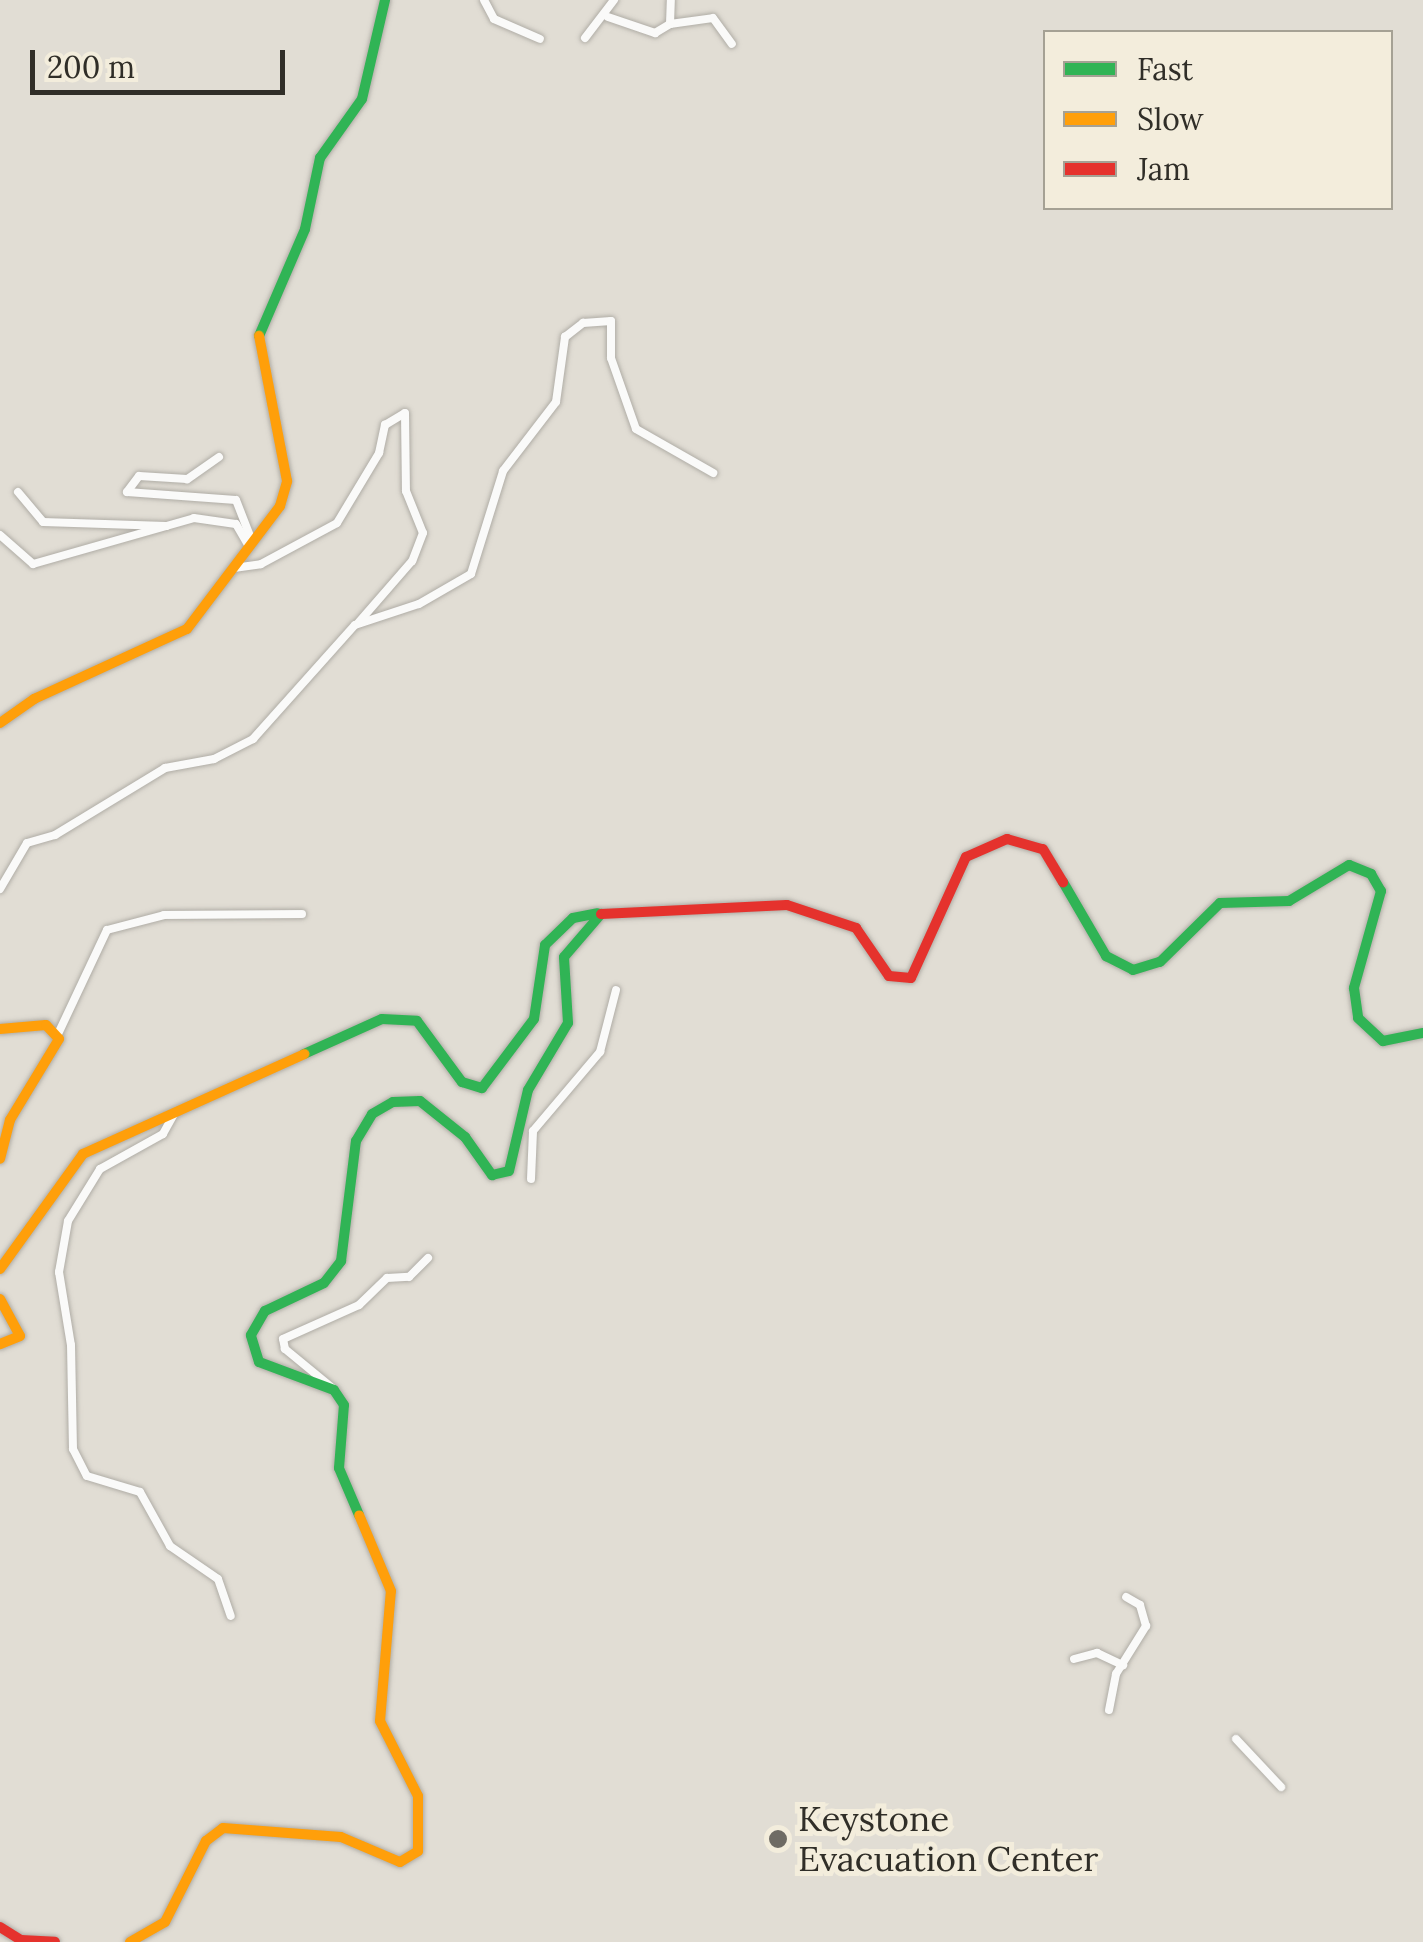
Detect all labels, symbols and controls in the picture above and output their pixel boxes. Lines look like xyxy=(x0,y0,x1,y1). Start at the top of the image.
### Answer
scale bar xyxy=(35,30,290,92)
legend xyxy=(1043,30,1393,210)
text: 200 m xyxy=(47,48,135,86)
text: Fast xyxy=(1137,50,1193,88)
text: Slow xyxy=(1137,100,1203,138)
text: Jam xyxy=(1137,150,1190,188)
place label: Keystone Evacuation Center xyxy=(798,1798,1099,1880)
marker: Keystone Evacuation Center xyxy=(767,1828,789,1850)

